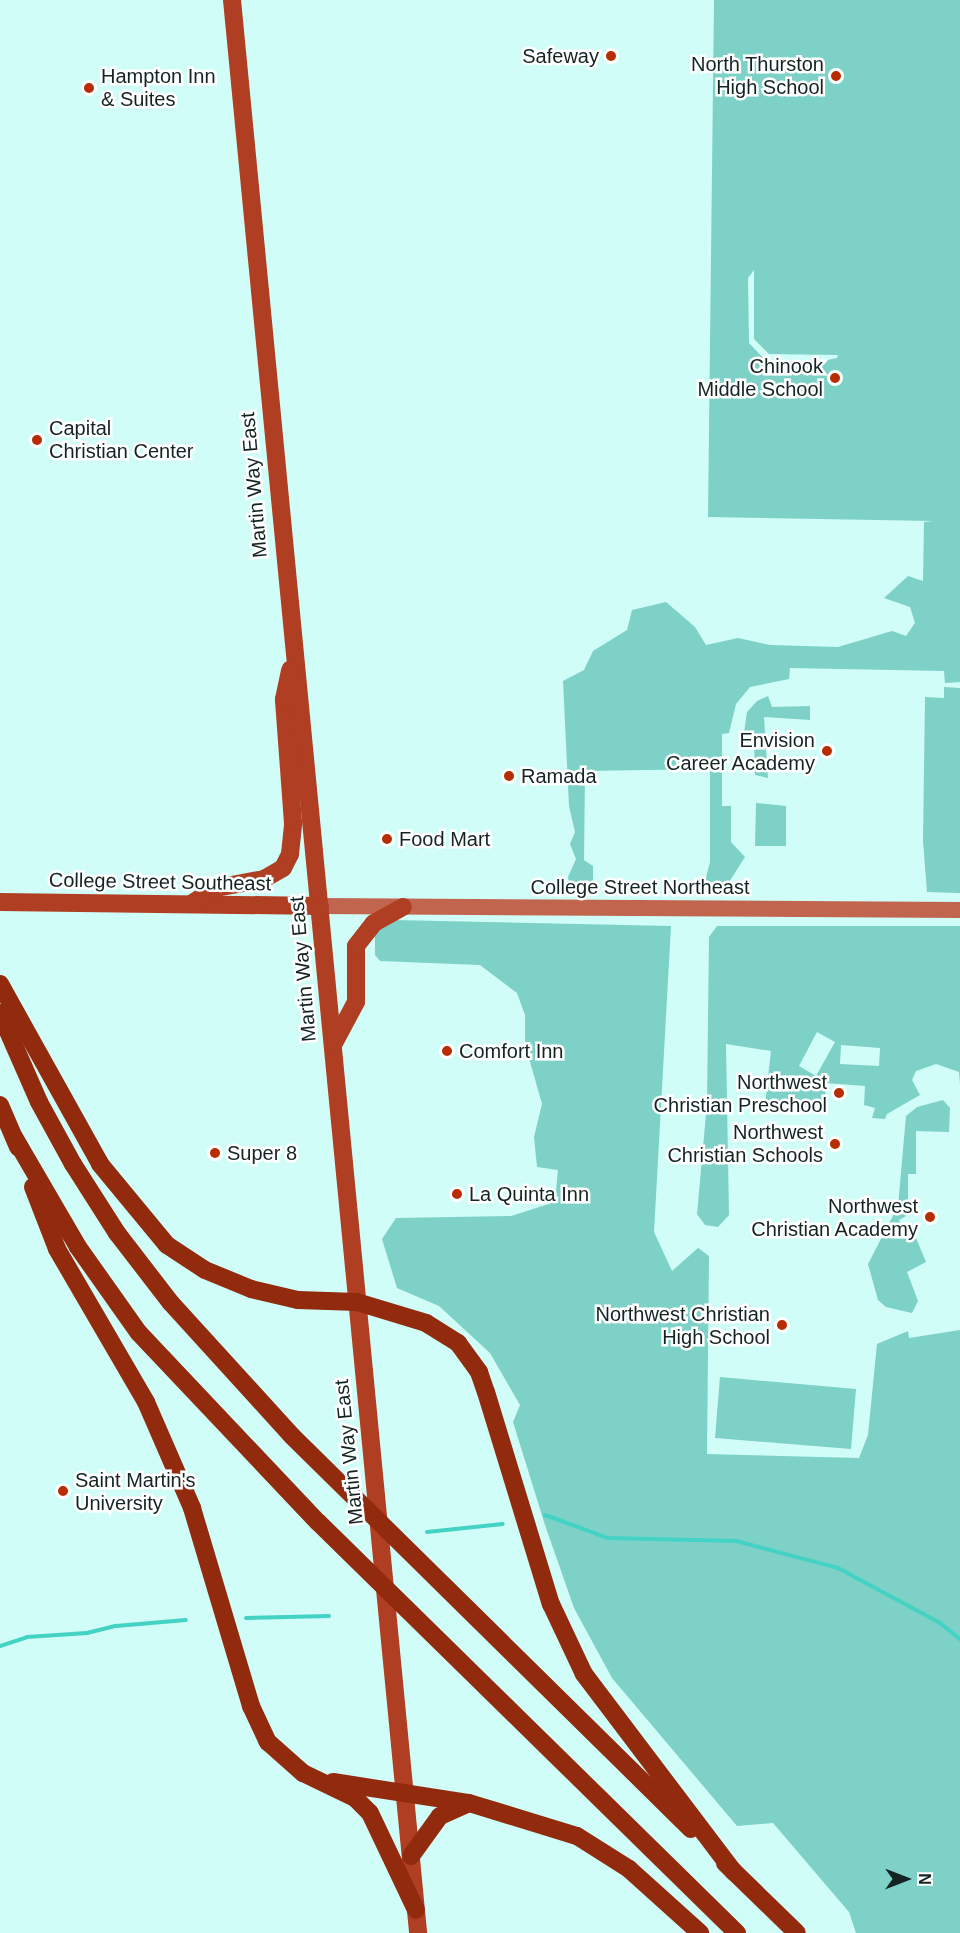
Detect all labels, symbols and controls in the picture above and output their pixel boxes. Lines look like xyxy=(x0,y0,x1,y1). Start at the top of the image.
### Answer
place label: Safeway xyxy=(522,44,599,68)
marker: Safeway xyxy=(604,49,618,63)
place label: North Thurston High School xyxy=(691,52,824,99)
place label: Hampton Inn & Suites xyxy=(101,64,216,111)
marker: North Thurston High School xyxy=(829,69,843,83)
marker: Hampton Inn & Suites xyxy=(82,81,96,95)
place label: Chinook Middle School xyxy=(697,354,823,401)
marker: Chinook Middle School xyxy=(828,371,842,385)
street label: Martin Way East xyxy=(236,411,272,559)
place label: Capital Christian Center xyxy=(49,416,194,463)
marker: Capital Christian Center xyxy=(30,433,44,447)
place label: Envision Career Academy xyxy=(665,728,815,775)
marker: Envision Career Academy xyxy=(820,744,834,758)
place label: Ramada xyxy=(521,764,597,788)
marker: Ramada xyxy=(502,769,516,783)
place label: Food Mart xyxy=(399,827,490,851)
marker: Food Mart xyxy=(380,832,394,846)
street label: College Street Southeast xyxy=(49,868,271,896)
street label: College Street Northeast xyxy=(530,875,750,899)
street label: Martin Way East xyxy=(285,895,321,1043)
place label: Comfort Inn xyxy=(459,1039,563,1063)
marker: Comfort Inn xyxy=(440,1044,454,1058)
place label: Northwest Christian Preschool xyxy=(654,1070,827,1117)
marker: Northwest Christian Preschool xyxy=(832,1086,846,1100)
place label: Northwest Christian Schools xyxy=(667,1120,823,1167)
marker: Northwest Christian Schools xyxy=(828,1137,842,1151)
place label: Super 8 xyxy=(227,1141,297,1165)
marker: Super 8 xyxy=(208,1146,222,1160)
place label: La Quinta Inn xyxy=(469,1182,589,1206)
marker: La Quinta Inn xyxy=(450,1187,464,1201)
place label: Northwest Christian Academy xyxy=(750,1194,918,1241)
marker: Northwest Christian Academy xyxy=(923,1210,937,1224)
place label: Northwest Christian High School xyxy=(595,1302,770,1349)
marker: Northwest Christian High School xyxy=(775,1318,789,1332)
street label: Martin Way East xyxy=(329,1378,369,1526)
place label: Saint Martin's University xyxy=(75,1468,196,1515)
marker: Saint Martin's University xyxy=(56,1484,70,1498)
north arrow xyxy=(876,1849,936,1909)
text: N xyxy=(916,1873,933,1885)

